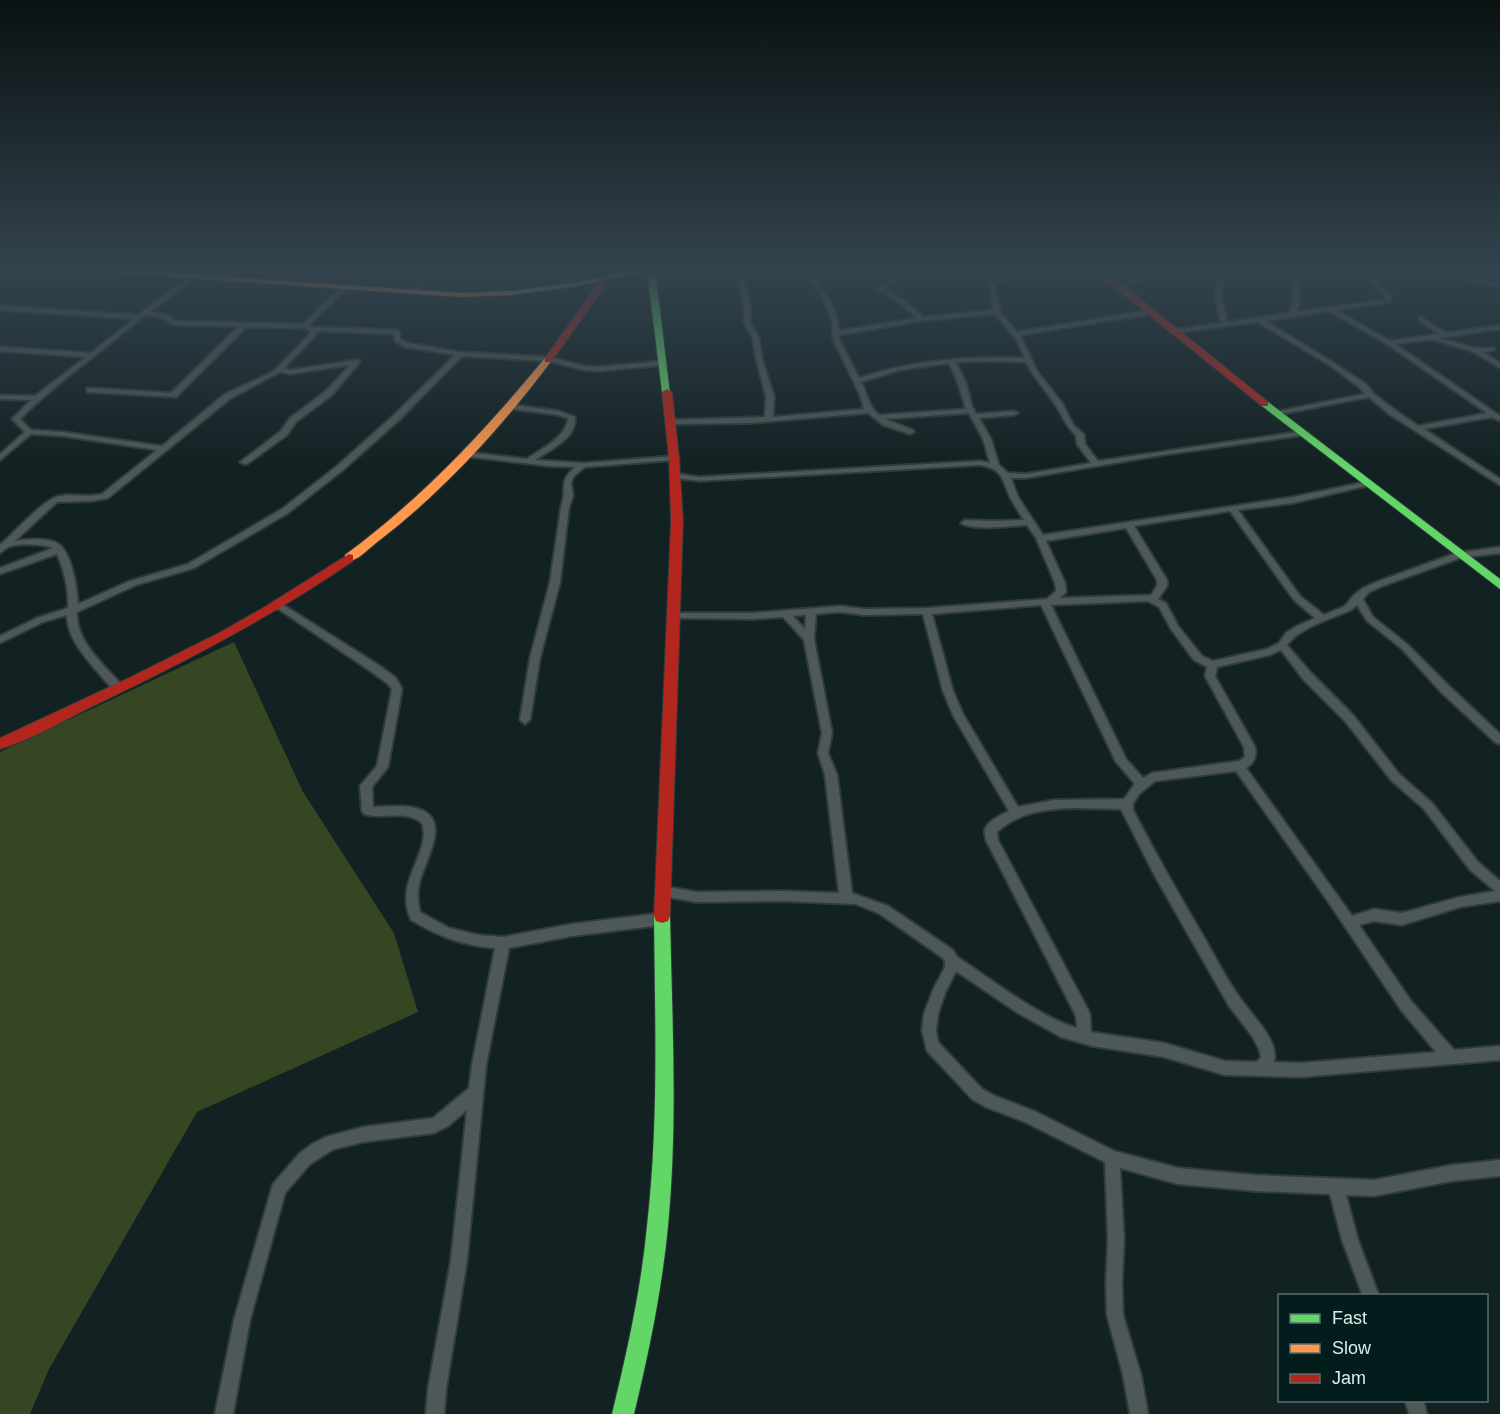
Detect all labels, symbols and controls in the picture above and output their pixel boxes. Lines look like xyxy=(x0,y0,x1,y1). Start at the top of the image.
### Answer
legend xyxy=(1278,1294,1488,1402)
text: Fast xyxy=(1332,1308,1367,1328)
text: Slow xyxy=(1332,1338,1372,1358)
text: Jam xyxy=(1332,1368,1366,1388)

